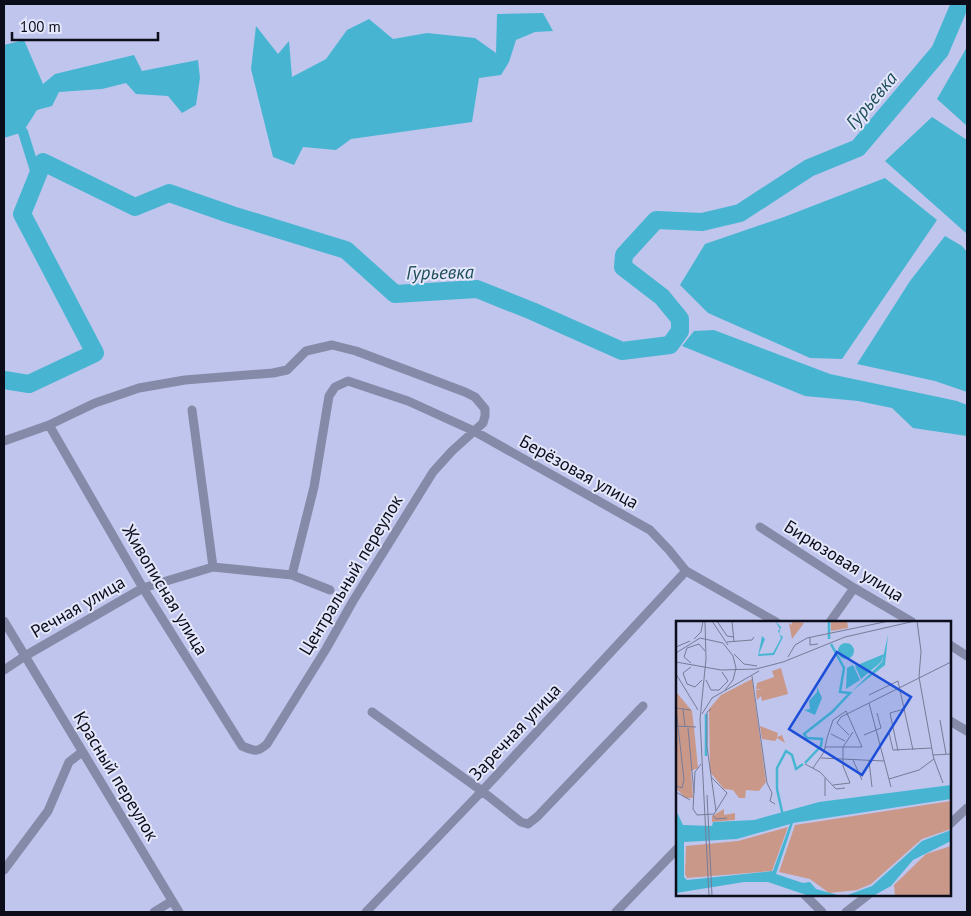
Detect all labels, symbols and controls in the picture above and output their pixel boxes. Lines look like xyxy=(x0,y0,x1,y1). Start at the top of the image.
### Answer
scale bar xyxy=(12,10,159,42)
text: 100 m xyxy=(20,17,61,36)
water label: Гурьевка xyxy=(840,66,902,134)
water label: Гурьевка xyxy=(406,259,475,285)
street label: Берёзовая улица xyxy=(516,429,643,514)
street label: Центральный переулок xyxy=(294,490,408,659)
street label: Бирюзовая улица xyxy=(780,515,908,607)
street label: Живописная улица xyxy=(117,519,213,659)
street label: Речная улица xyxy=(26,570,129,643)
inset map xyxy=(676,621,951,896)
street label: Заречная улица xyxy=(464,678,565,785)
street label: Красный переулок xyxy=(69,707,164,845)

